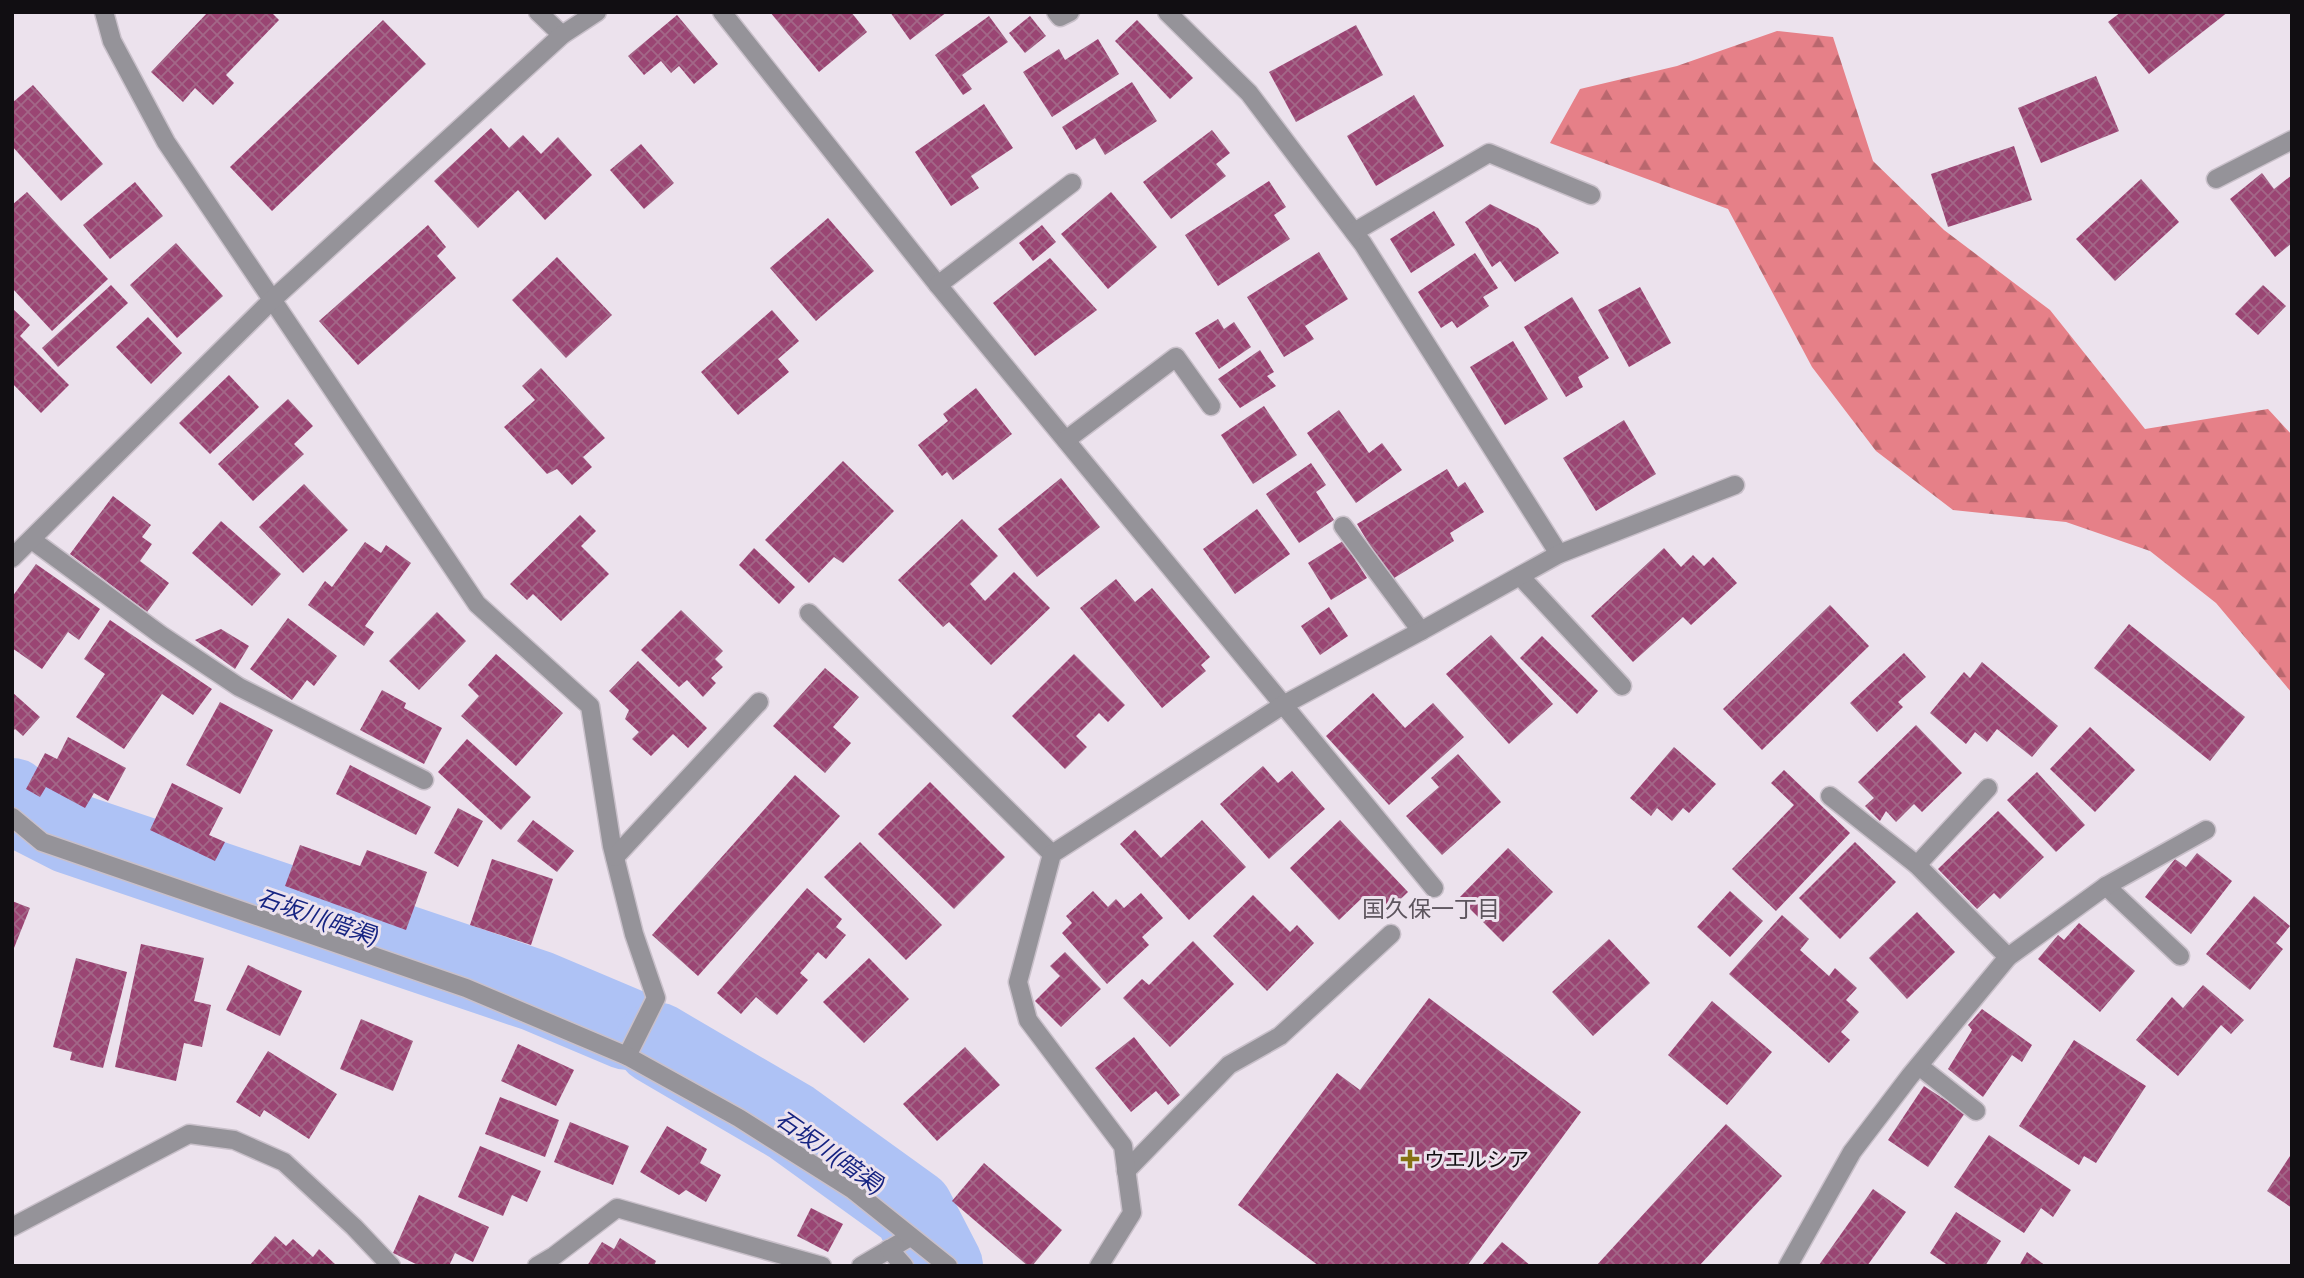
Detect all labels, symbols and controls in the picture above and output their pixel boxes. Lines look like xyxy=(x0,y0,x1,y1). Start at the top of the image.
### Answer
water label: 石坂川(暗渠) xyxy=(254,884,382,950)
district label: 国久保一丁目 xyxy=(1362,896,1500,922)
water label: 石坂川(暗渠) xyxy=(771,1105,889,1199)
place label: ウエルシア xyxy=(1424,1147,1529,1171)
marker: ウエルシア xyxy=(1402,1151,1418,1167)

